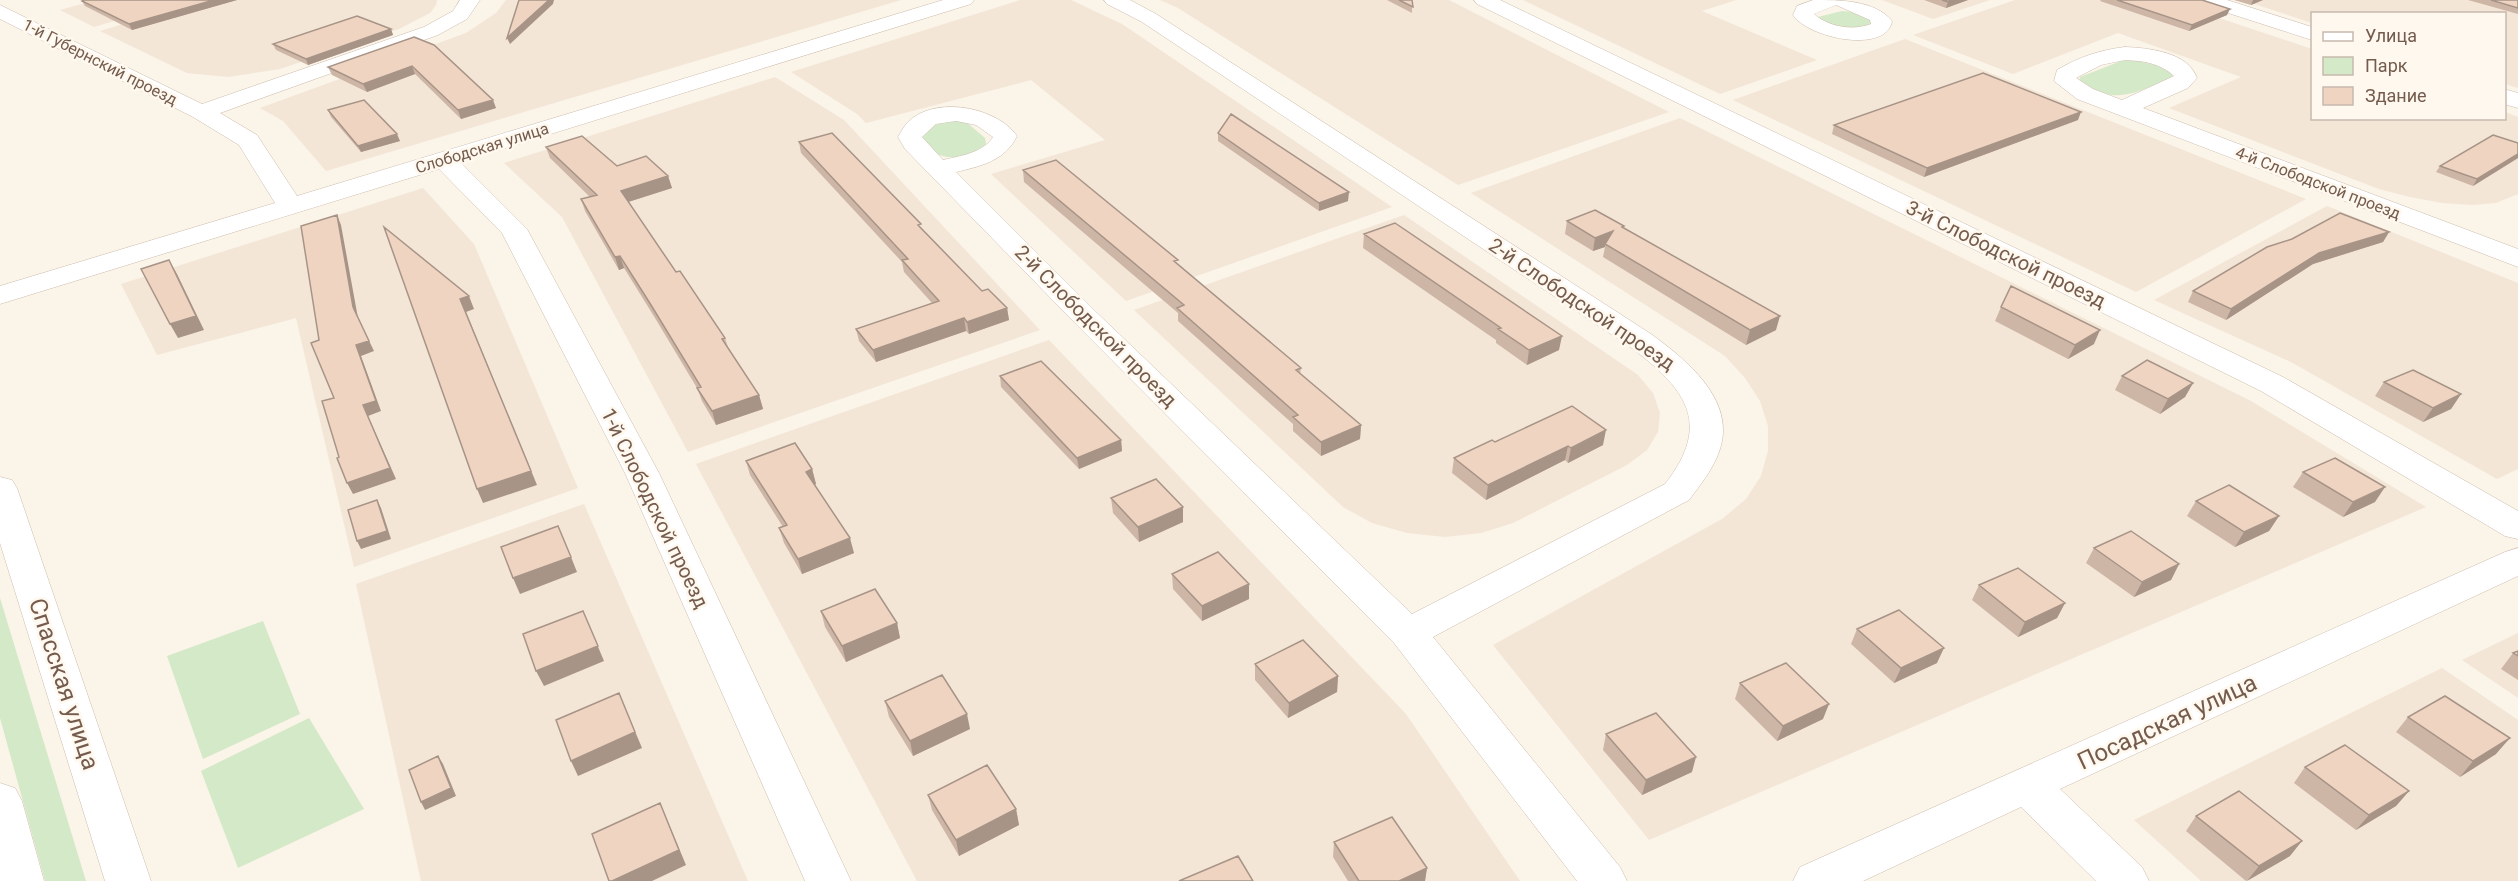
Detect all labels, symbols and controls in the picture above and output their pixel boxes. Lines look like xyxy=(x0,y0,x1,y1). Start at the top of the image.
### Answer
legend xyxy=(2311,12,2506,120)
street label: 1-й Губернский проезд xyxy=(20,15,181,109)
text: Улица xyxy=(2365,25,2417,46)
text: Парк xyxy=(2365,55,2408,76)
text: Здание xyxy=(2365,85,2427,106)
street label: Слободская улица xyxy=(413,119,551,177)
street label: 4-й Слободской проезд xyxy=(2233,143,2404,223)
street label: 3-й Слободской проезд xyxy=(1902,195,2110,313)
street label: 2-й Слободской проезд xyxy=(1484,233,1680,375)
street label: 2-й Слободской проезд xyxy=(1010,240,1182,412)
street label: 1-й Слободской проезд xyxy=(596,404,714,612)
street label: Спасская улица xyxy=(23,595,105,773)
street label: Посадская улица xyxy=(2073,668,2261,776)

